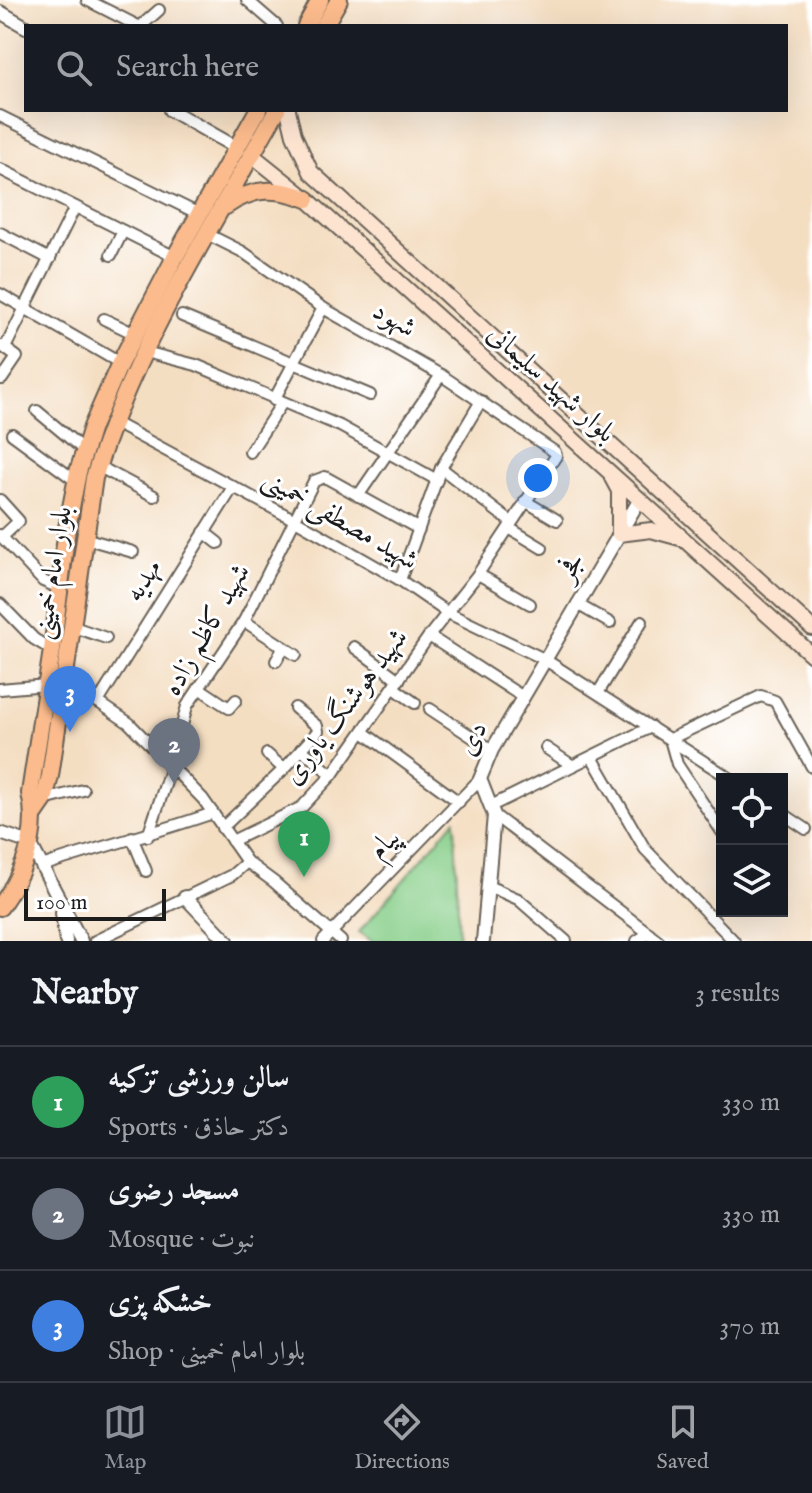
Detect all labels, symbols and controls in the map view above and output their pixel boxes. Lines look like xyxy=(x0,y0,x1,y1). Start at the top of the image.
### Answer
search box xyxy=(24,24,788,112)
icon: search xyxy=(52,46,96,90)
text: Search here xyxy=(116,49,259,87)
street label: شهود xyxy=(366,294,422,346)
street label: بلوار شهید سلیمانی xyxy=(479,317,623,451)
your location xyxy=(518,458,558,498)
street label: شهید مصطفی خمینی xyxy=(255,461,424,580)
street label: بلوار امام خمینی xyxy=(25,504,86,643)
street label: فجر xyxy=(547,546,593,591)
street label: مهدیه xyxy=(117,553,171,609)
street label: شهید کاظم زاده xyxy=(155,558,265,706)
street label: شهید هوشنگ یاوری xyxy=(274,621,416,792)
pin: 3 xyxy=(44,666,96,732)
street label: دی xyxy=(450,716,496,762)
pin: 2 xyxy=(148,718,200,784)
map controls xyxy=(716,773,788,917)
button: locate xyxy=(716,773,788,845)
pin: 1 xyxy=(278,811,330,877)
street label: پیام xyxy=(361,820,412,871)
button: layers xyxy=(716,845,788,917)
scale bar xyxy=(24,885,166,921)
text: 100 m xyxy=(36,889,88,917)
text: Nearby xyxy=(32,972,138,1015)
text: 3 results xyxy=(695,977,780,1010)
text: سالن ورزشی تزکیه xyxy=(108,1060,289,1098)
text: 1 xyxy=(53,1086,63,1119)
text: 330 m xyxy=(722,1086,780,1119)
text: Sports · دکتر حاذق xyxy=(108,1111,289,1144)
text: مسجد رضوی xyxy=(108,1172,240,1210)
text: 2 xyxy=(52,1198,64,1231)
text: 330 m xyxy=(722,1198,780,1231)
text: Mosque · نبوت xyxy=(108,1223,255,1256)
text: خشکه پزی xyxy=(108,1284,213,1322)
text: 3 xyxy=(53,1310,63,1343)
text: 370 m xyxy=(720,1310,780,1343)
text: Shop · بلوار امام خمینی xyxy=(108,1335,305,1368)
tab: Map xyxy=(103,1400,147,1476)
tab: Directions xyxy=(354,1400,450,1476)
tab: Saved xyxy=(657,1400,709,1476)

